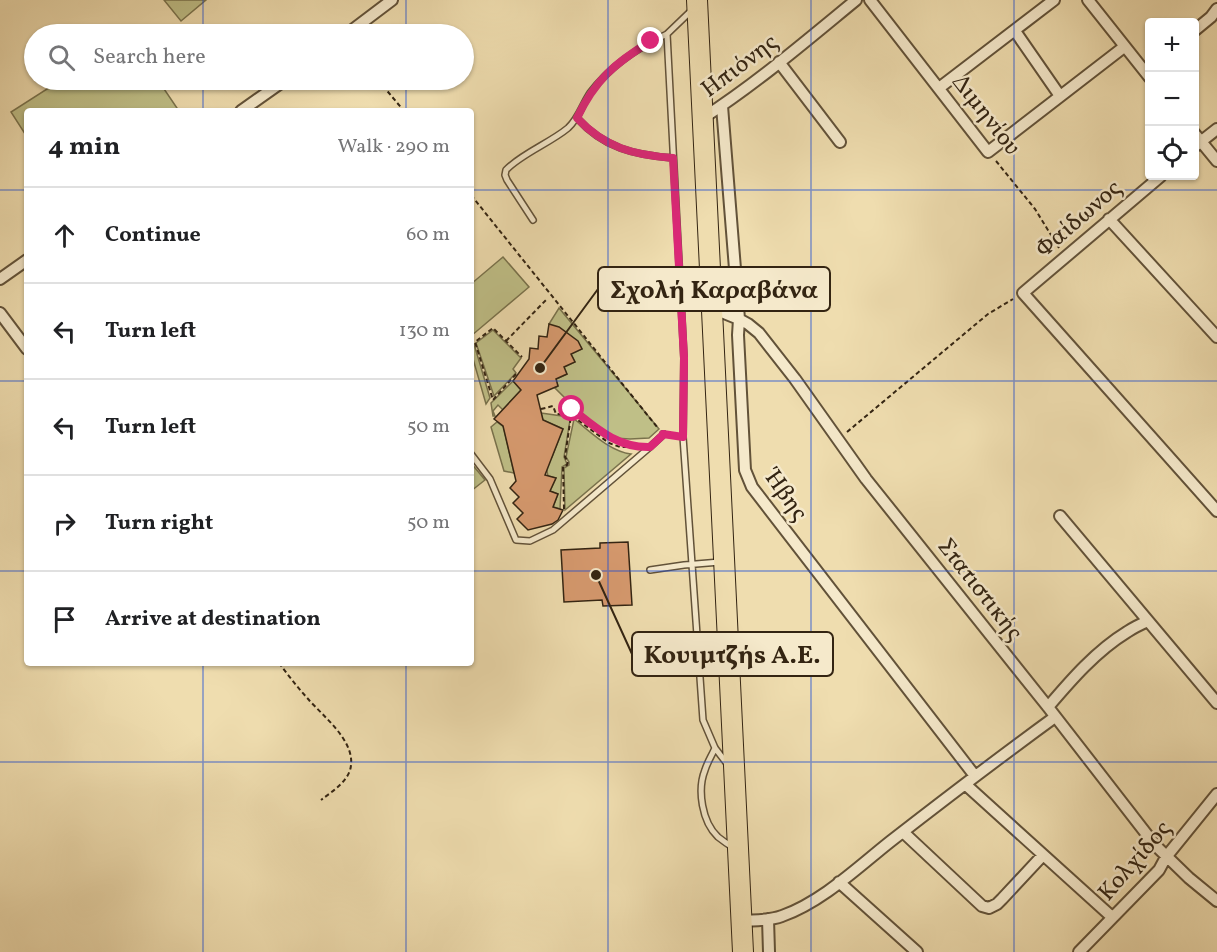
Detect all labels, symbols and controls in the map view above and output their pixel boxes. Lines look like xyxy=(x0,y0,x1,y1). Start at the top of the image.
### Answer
map controls xyxy=(1145,18,1199,180)
button: + xyxy=(1145,18,1199,72)
search box xyxy=(24,24,474,90)
street label: Ηπιόνης xyxy=(695,26,786,107)
route end xyxy=(637,27,663,53)
icon: search xyxy=(45,41,78,74)
text: Search here xyxy=(93,42,206,73)
street label: Διμηνίου xyxy=(943,67,1028,163)
button: − xyxy=(1145,72,1199,126)
button: locate xyxy=(1145,126,1199,180)
text: 4 min xyxy=(48,129,120,165)
text: Walk · 290 m xyxy=(338,133,450,161)
street label: Φαίδωνος xyxy=(1029,172,1130,267)
icon: ahead xyxy=(48,219,81,252)
text: Continue xyxy=(105,220,201,251)
text: 60 m xyxy=(406,221,450,249)
callout: Σχολή Καραβάνα xyxy=(598,267,830,311)
text: Σχολή Καραβάνα xyxy=(610,273,818,309)
icon: left xyxy=(48,315,81,348)
text: Turn left xyxy=(105,316,196,347)
text: 130 m xyxy=(399,317,450,345)
route start xyxy=(558,395,584,421)
icon: left xyxy=(48,411,81,444)
text: Turn left xyxy=(105,412,196,443)
text: 50 m xyxy=(407,413,450,441)
street label: Ήβης xyxy=(754,461,815,529)
icon: right xyxy=(48,507,81,540)
text: Turn right xyxy=(105,508,213,539)
text: 50 m xyxy=(407,509,450,537)
street label: Στατιστικής xyxy=(928,532,1030,649)
icon: arrive xyxy=(48,603,81,636)
text: Arrive at destination xyxy=(105,604,321,635)
callout: Κουιμτζήs Α.Ε. xyxy=(632,632,833,676)
text: Κουιμτζήs Α.Ε. xyxy=(643,638,821,674)
street label: Κολχίδος xyxy=(1091,813,1180,909)

